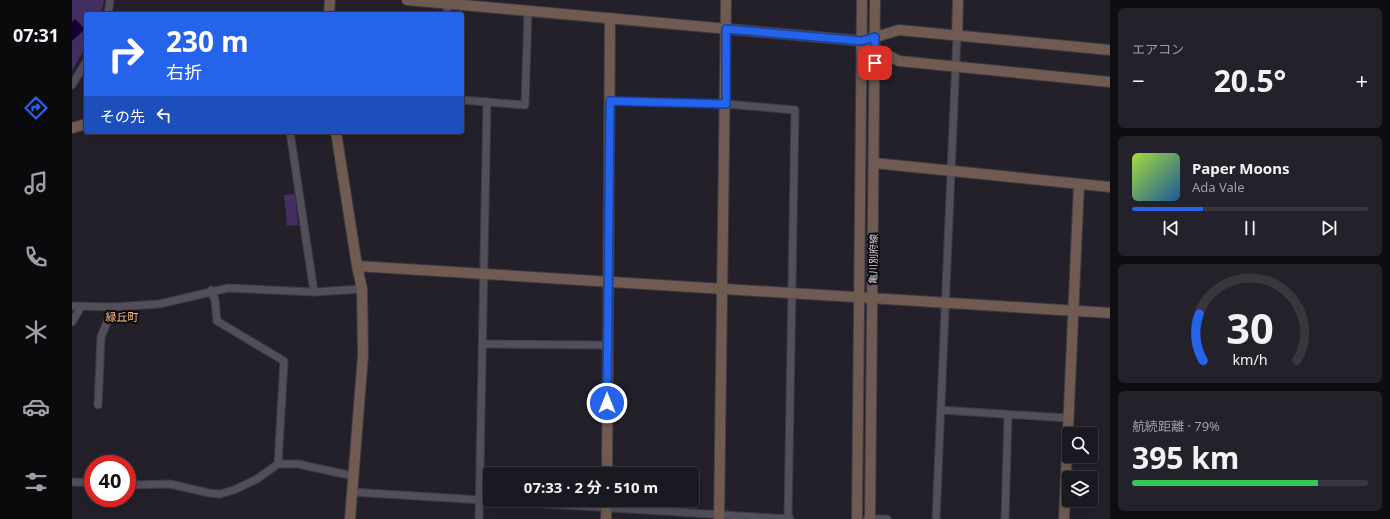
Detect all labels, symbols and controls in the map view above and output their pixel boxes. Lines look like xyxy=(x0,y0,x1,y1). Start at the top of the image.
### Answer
text: 230 m xyxy=(166,22,249,60)
text: 07:31 xyxy=(13,23,59,47)
icon: right xyxy=(100,28,152,80)
text: エアコン xyxy=(1132,40,1184,58)
pin xyxy=(858,46,892,80)
icon: arrive xyxy=(864,52,886,74)
text: 右折 xyxy=(166,60,202,84)
text: 20.5° xyxy=(1214,60,1286,101)
text: − xyxy=(1132,65,1145,95)
text: + xyxy=(1355,65,1368,95)
icon: directions xyxy=(22,94,50,122)
icon: left xyxy=(153,104,175,126)
text: その先 xyxy=(100,106,145,126)
text: Paper Moons xyxy=(1192,158,1290,178)
icon: music xyxy=(22,169,50,197)
text: Ada Vale xyxy=(1192,178,1245,196)
icon: previous xyxy=(1160,217,1182,239)
icon: pause xyxy=(1239,217,1261,239)
icon: next xyxy=(1318,217,1340,239)
street label: 亀川別府線 xyxy=(866,234,880,284)
icon: phone xyxy=(22,243,50,271)
text: 30 xyxy=(1226,300,1274,356)
district label: 緑丘町 xyxy=(106,309,139,324)
icon: climate xyxy=(22,318,50,346)
text: km/h xyxy=(1232,350,1268,369)
position arrow xyxy=(586,382,628,424)
icon: car xyxy=(22,393,50,421)
text: 航続距離 · 79% xyxy=(1132,417,1220,435)
map controls xyxy=(1062,427,1098,507)
button: search xyxy=(1062,427,1098,463)
text: 395 km xyxy=(1132,437,1239,478)
speed limit sign: 40 xyxy=(84,455,136,507)
icon: filters xyxy=(22,468,50,496)
button: layers xyxy=(1062,471,1098,507)
text: 07:33 · 2 分 · 510 m xyxy=(524,477,658,497)

